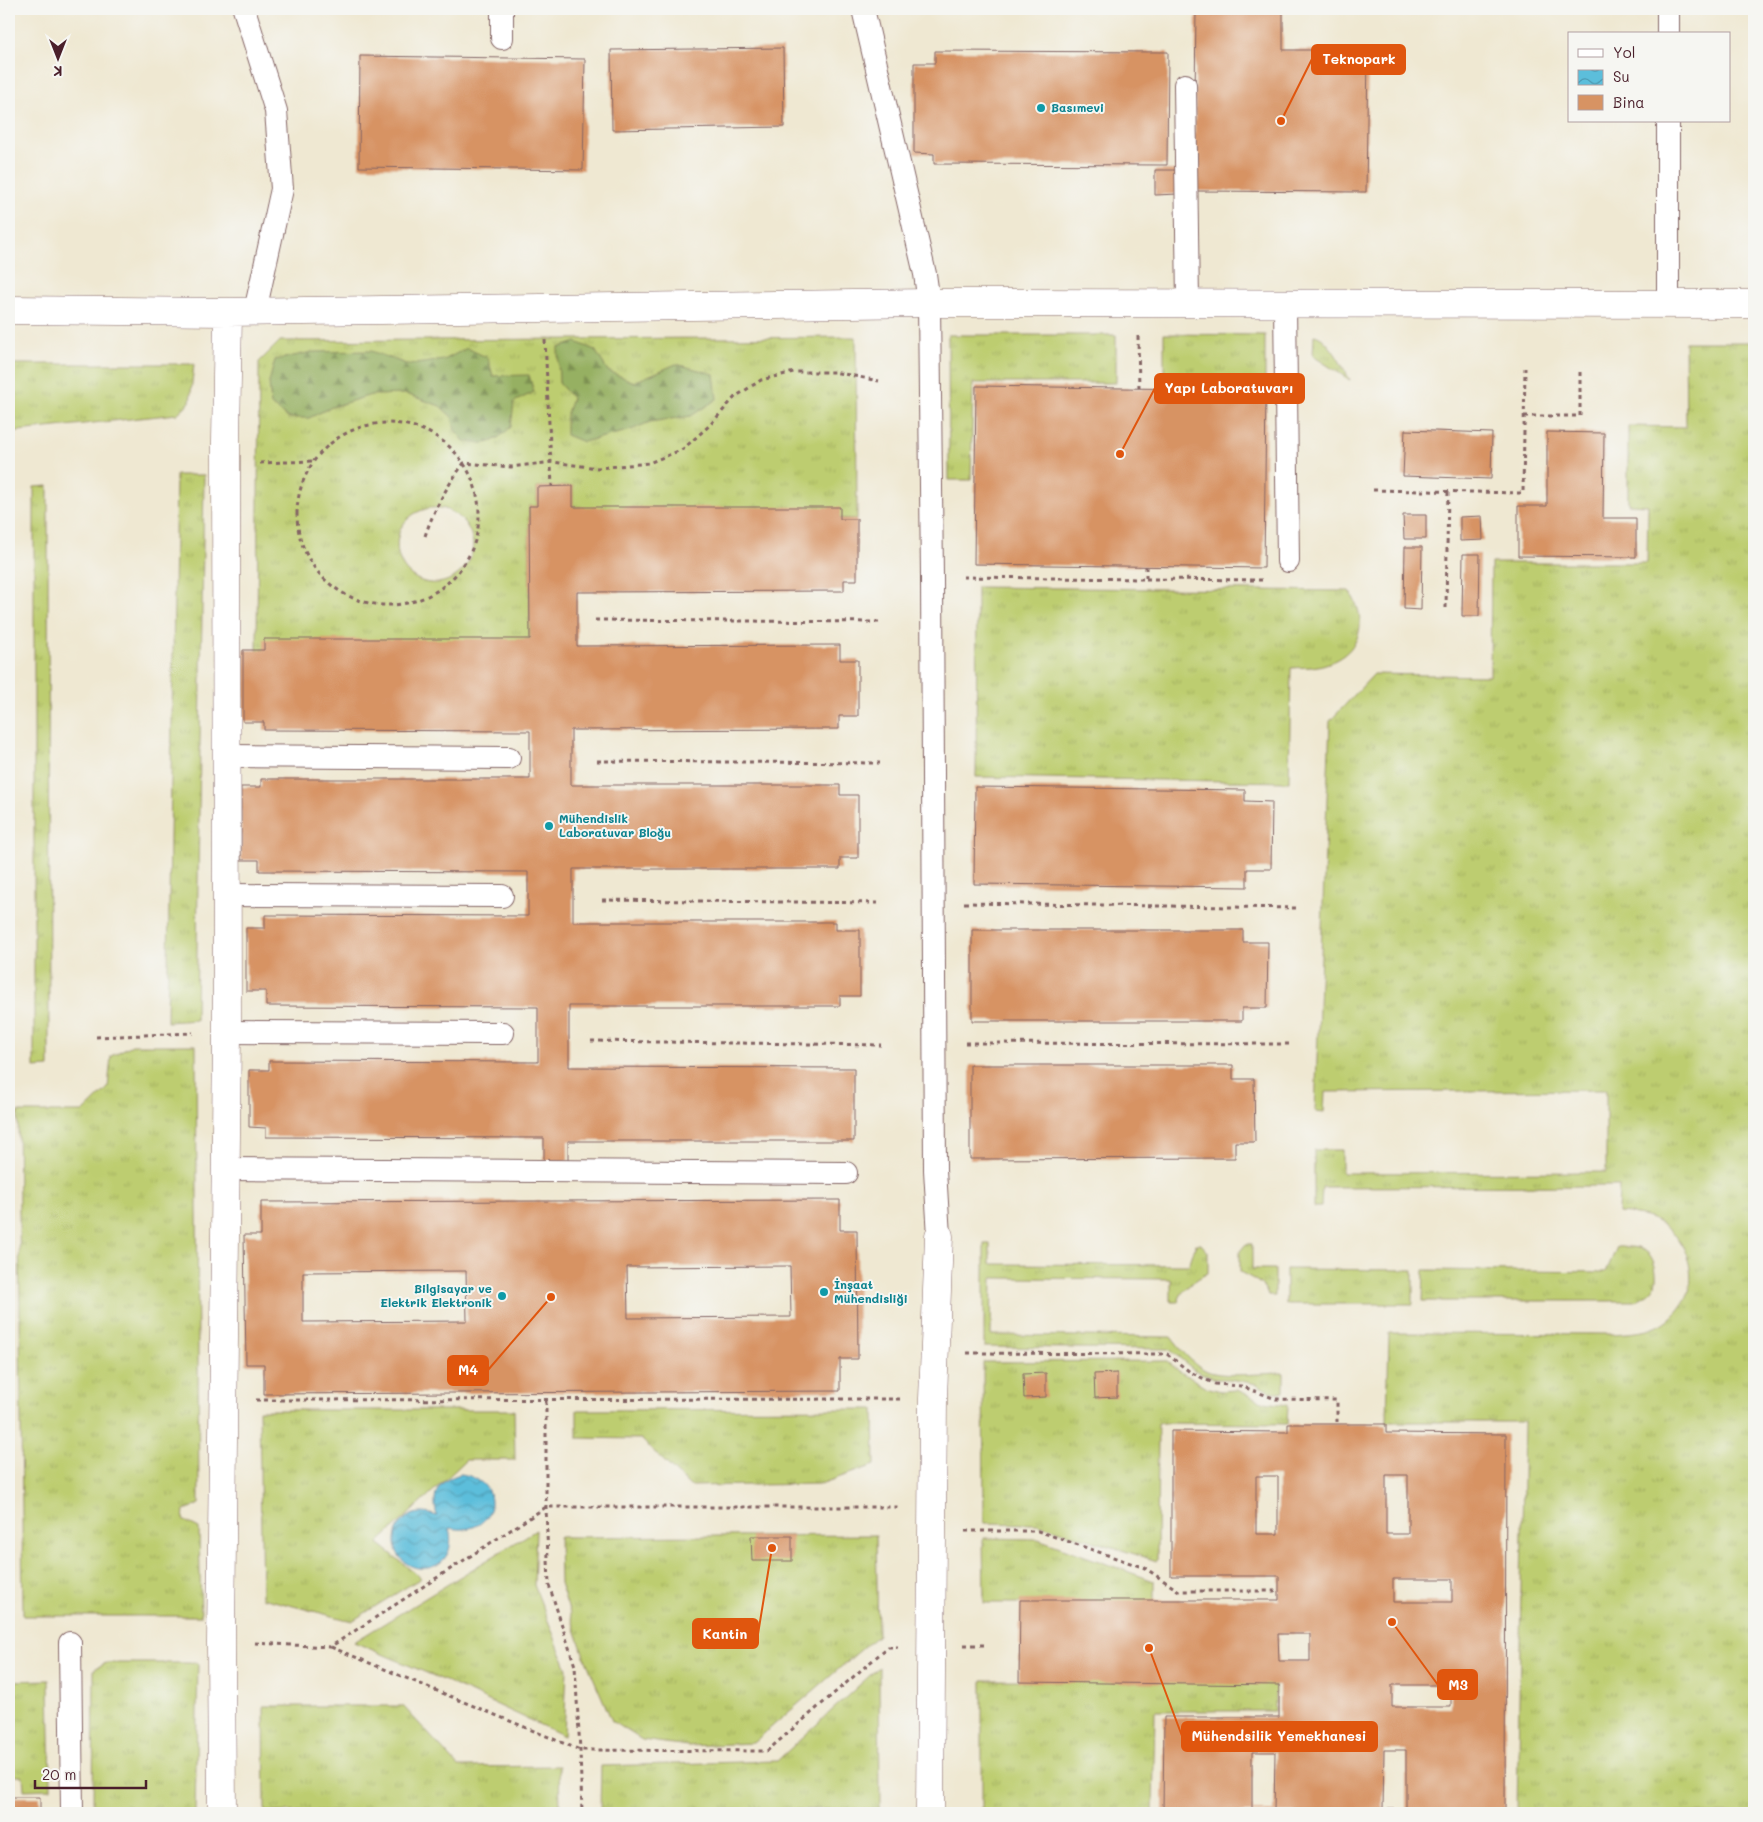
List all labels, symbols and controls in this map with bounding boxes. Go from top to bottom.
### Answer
north arrow [32,32,82,82]
legend [1568,32,1730,122]
text: Yol [1613,42,1636,62]
callout: Teknopark [1312,45,1405,74]
text: Teknopark [1323,49,1395,68]
text: K [53,62,63,81]
text: Su [1613,66,1630,86]
text: Bina [1613,92,1645,112]
place label: Basımevi [1051,99,1104,115]
marker: Basımevi [1035,102,1047,114]
callout: Yapı Laboratuvarı [1155,374,1304,403]
text: Yapı Laboratuvarı [1164,378,1294,397]
place label: Mühendislik Laboratuvar Bloğu [559,810,671,840]
marker: Mühendislik Laboratuvar Bloğu [543,820,555,832]
place label: İnşaat Mühendisliği [834,1276,908,1306]
place label: Bilgisayar ve Elektrik Elektronik [380,1280,492,1310]
marker: İnşaat Mühendisliği [818,1286,830,1298]
marker: Bilgisayar ve Elektrik Elektronik [496,1290,508,1302]
callout: M4 [448,1356,488,1385]
text: M4 [458,1360,478,1379]
callout: Kantin [693,1619,758,1648]
text: Kantin [703,1624,747,1643]
callout: M3 [1438,1670,1477,1699]
text: M3 [1448,1675,1468,1694]
callout: Mühendsilik Yemekhanesi [1182,1722,1377,1751]
text: Mühendsilik Yemekhanesi [1191,1726,1367,1745]
scale bar [35,1757,146,1789]
text: 20 m [42,1764,76,1784]

